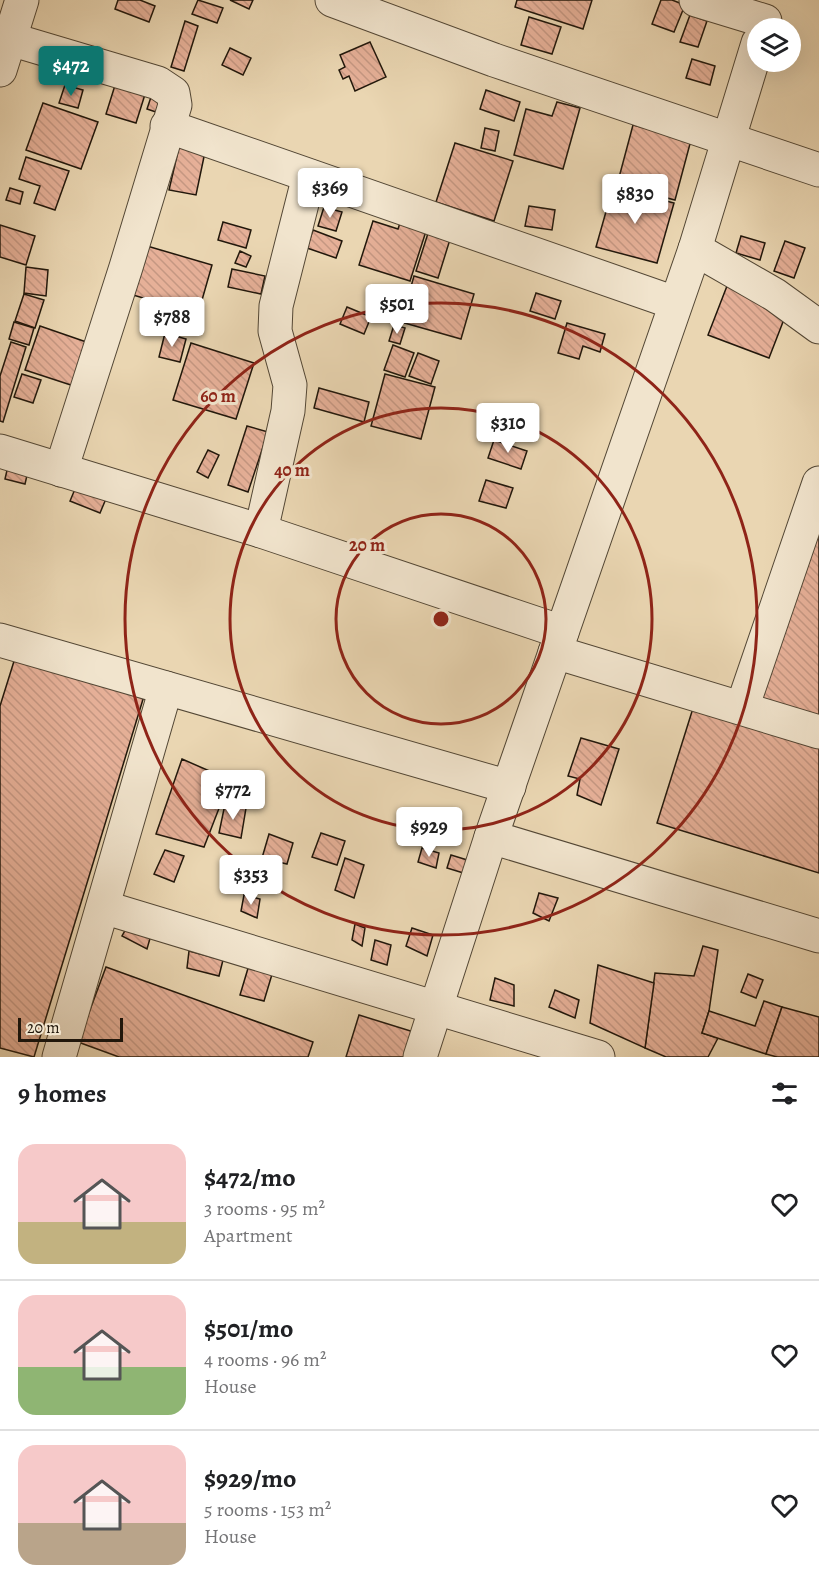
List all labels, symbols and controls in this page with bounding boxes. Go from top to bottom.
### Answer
map controls [747,18,801,72]
button: layers [747,18,801,72]
pin: $472 [35,46,107,97]
text: $472 [53,52,89,79]
pin: $369 [294,168,366,219]
text: $369 [312,174,348,201]
pin: $830 [599,174,671,225]
text: $830 [616,180,654,207]
pin: $501 [361,284,433,335]
text: $501 [379,290,415,317]
pin: $788 [136,297,208,348]
text: $788 [153,303,191,330]
text: 60 m [200,384,236,408]
pin: $310 [472,403,544,454]
text: $310 [490,409,526,436]
text: 40 m [274,458,310,482]
text: 20 m [349,533,385,557]
centre of rings [431,609,451,629]
pin: $772 [197,770,269,821]
text: $772 [215,776,251,803]
pin: $929 [393,807,465,858]
text: $929 [410,813,448,840]
pin: $353 [215,855,287,906]
text: $353 [233,861,269,888]
scale bar [18,1015,123,1042]
text: 20 m [27,1017,60,1039]
text: 9 homes [18,1076,107,1111]
icon: filters [768,1077,801,1110]
text: $472/mo [204,1160,296,1195]
icon: home [66,1168,138,1240]
icon: heart [768,1188,801,1221]
text: 3 rooms · 95 m² [204,1195,325,1222]
text: Apartment [204,1222,293,1249]
text: $501/mo [204,1311,293,1346]
icon: home [66,1319,138,1391]
icon: heart [768,1339,801,1372]
text: 4 rooms · 96 m² [204,1346,326,1373]
text: House [204,1373,256,1400]
text: $929/mo [204,1461,297,1496]
icon: home [66,1469,138,1541]
icon: heart [768,1489,801,1522]
text: 5 rooms · 153 m² [204,1496,331,1523]
text: House [204,1523,256,1550]

